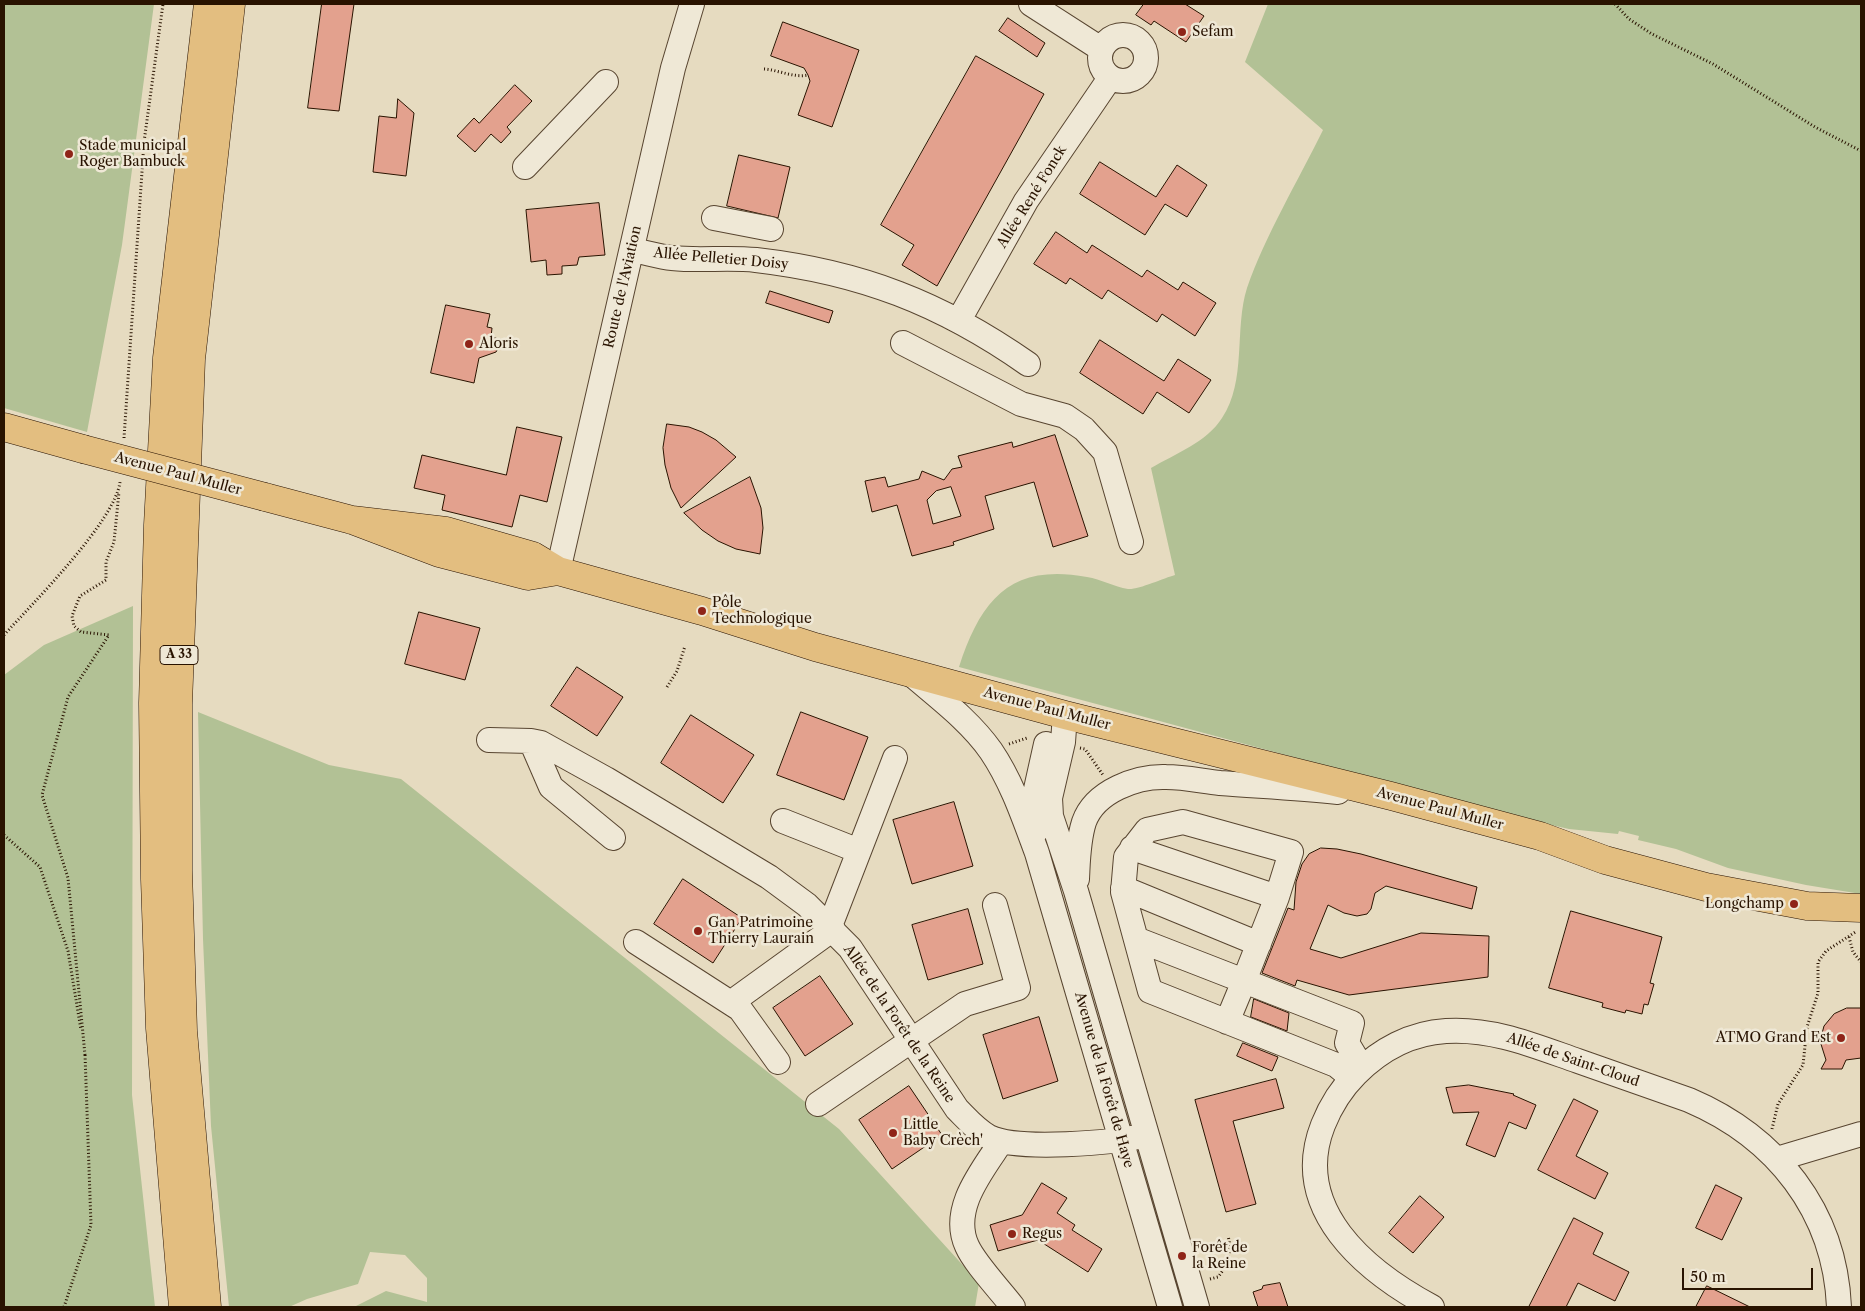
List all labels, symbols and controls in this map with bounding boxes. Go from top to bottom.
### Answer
place label: Sefam [1192,24,1234,40]
marker: Sefam [1176,26,1188,38]
place label: Stade municipal Roger Bambuck [79,138,186,170]
street label: Allée René Fonck [994,143,1070,251]
marker: Stade municipal Roger Bambuck [63,148,75,160]
street label: Route de l'Aviation [601,224,645,350]
street label: Allée Pelletier Doisy [653,245,789,273]
place label: Aloris [479,336,518,352]
marker: Aloris [463,338,475,350]
street label: Avenue Paul Muller [113,449,243,499]
place label: Pôle Technologique [712,595,812,628]
marker: Pôle Technologique [696,605,708,617]
road number: A 33 [160,646,198,664]
street label: Avenue Paul Muller [982,684,1112,734]
street label: Avenue Paul Muller [1375,784,1505,834]
place label: Longchamp [1705,896,1784,912]
marker: Longchamp [1788,898,1800,910]
place label: Gan Patrimoine Thierry Laurain [708,915,814,948]
marker: Gan Patrimoine Thierry Laurain [692,925,704,937]
street label: Allée de la Forêt de la Reine [840,942,958,1106]
street label: Avenue de la Forêt de Haye [1071,990,1137,1170]
street label: Allée de Saint-Cloud [1505,1029,1641,1091]
place label: ATMO Grand Est [1716,1030,1831,1046]
marker: ATMO Grand Est [1835,1032,1847,1044]
place label: Little Baby Crèch' [903,1117,983,1150]
marker: Little Baby Crèch' [887,1127,899,1139]
place label: Regus [1022,1226,1062,1242]
marker: Regus [1006,1228,1018,1240]
place label: Forêt de la Reine [1192,1240,1248,1272]
marker: Forêt de la Reine [1176,1250,1188,1262]
scale bar [1685,1258,1816,1290]
text: 50 m [1690,1267,1726,1286]

